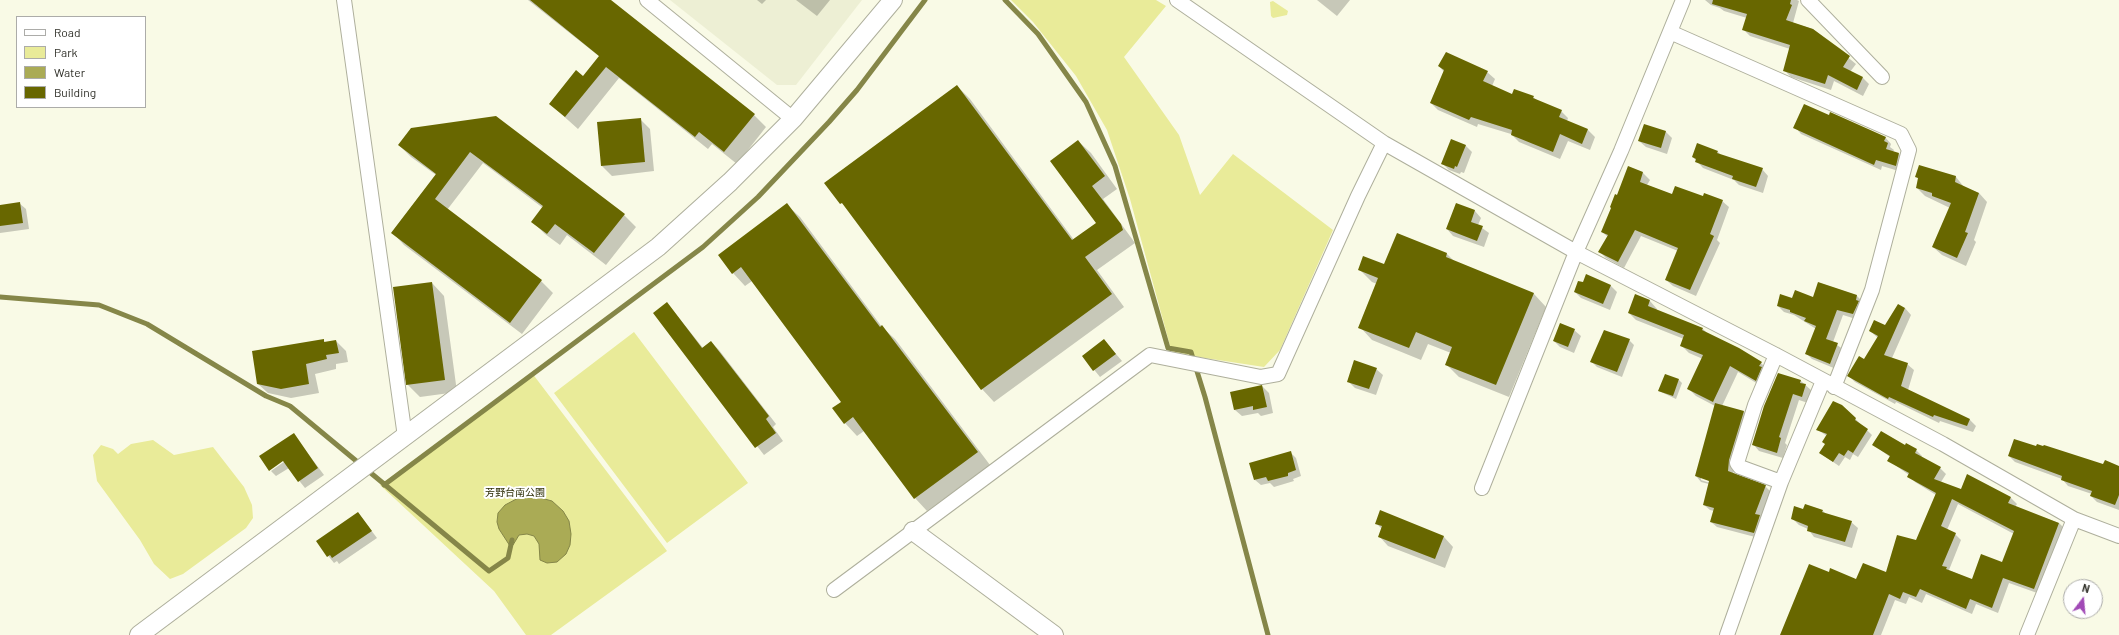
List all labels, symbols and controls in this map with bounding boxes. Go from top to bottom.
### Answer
legend [16,16,146,108]
text: Road [54,25,81,39]
text: Park [54,45,78,59]
text: Water [54,65,85,79]
text: Building [54,85,96,99]
park label: 芳野台南公園 [485,487,545,499]
north arrow [2063,579,2103,619]
text: N [2081,581,2091,595]

